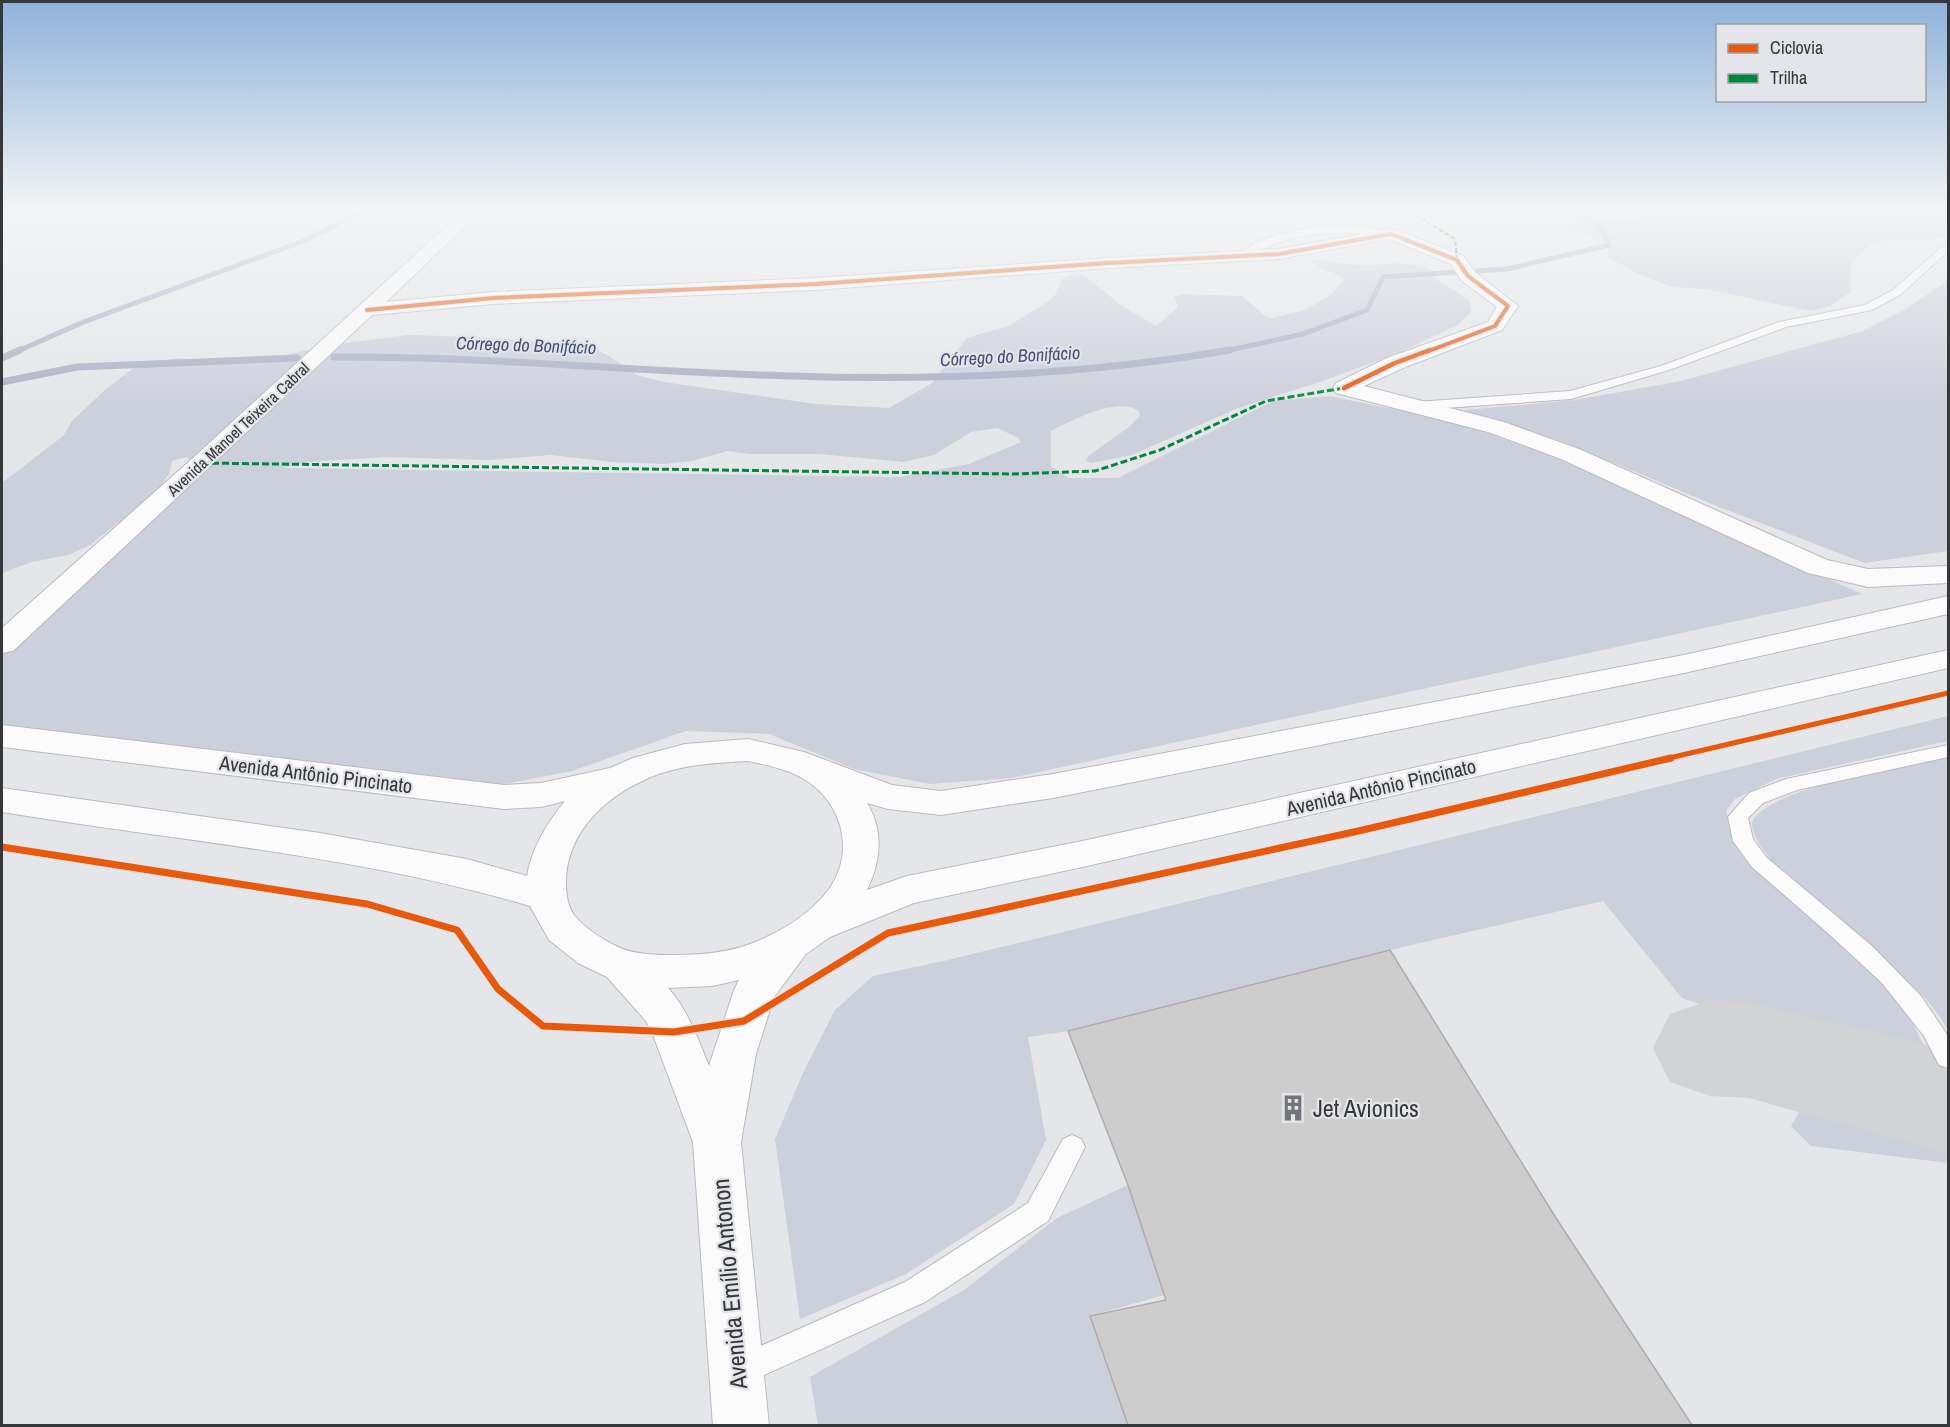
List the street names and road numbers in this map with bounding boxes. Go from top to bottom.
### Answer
street label: Avenida Manoel Teixeira Cabral [161,357,314,501]
street label: Avenida Antônio Pincinato [217,749,414,799]
street label: Avenida Antônio Pincinato [1282,752,1479,822]
street label: Avenida Emílio Antonon [704,1178,754,1391]

